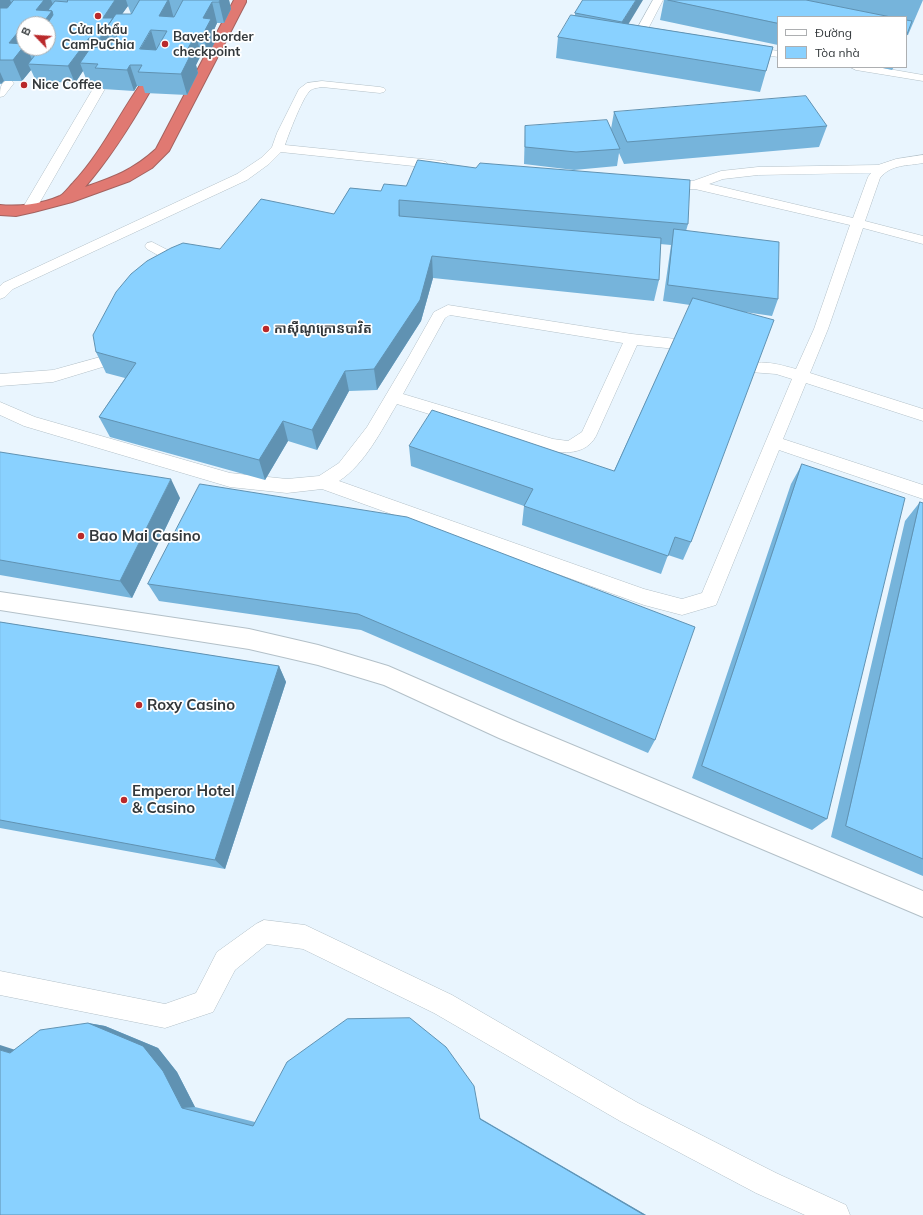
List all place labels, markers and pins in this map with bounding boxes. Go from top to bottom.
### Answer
marker: Cửa khẩu CamPuChia [93,11,103,21]
place label: Cửa khẩu CamPuChia [62,22,134,53]
place label: Bavet border checkpoint [173,29,254,60]
marker: Bavet border checkpoint [160,39,170,49]
place label: Nice Coffee [32,77,102,93]
marker: Nice Coffee [19,80,29,90]
place label: កាស៊ីណូក្រោនបាវិត [274,321,372,337]
marker: កាស៊ីណូក្រោនបាវិត [261,324,271,334]
place label: Bao Mai Casino [89,527,201,545]
marker: Bao Mai Casino [76,531,86,541]
place label: Roxy Casino [147,696,235,714]
marker: Roxy Casino [134,700,144,710]
place label: Emperor Hotel & Casino [132,782,235,817]
marker: Emperor Hotel & Casino [119,795,129,805]

